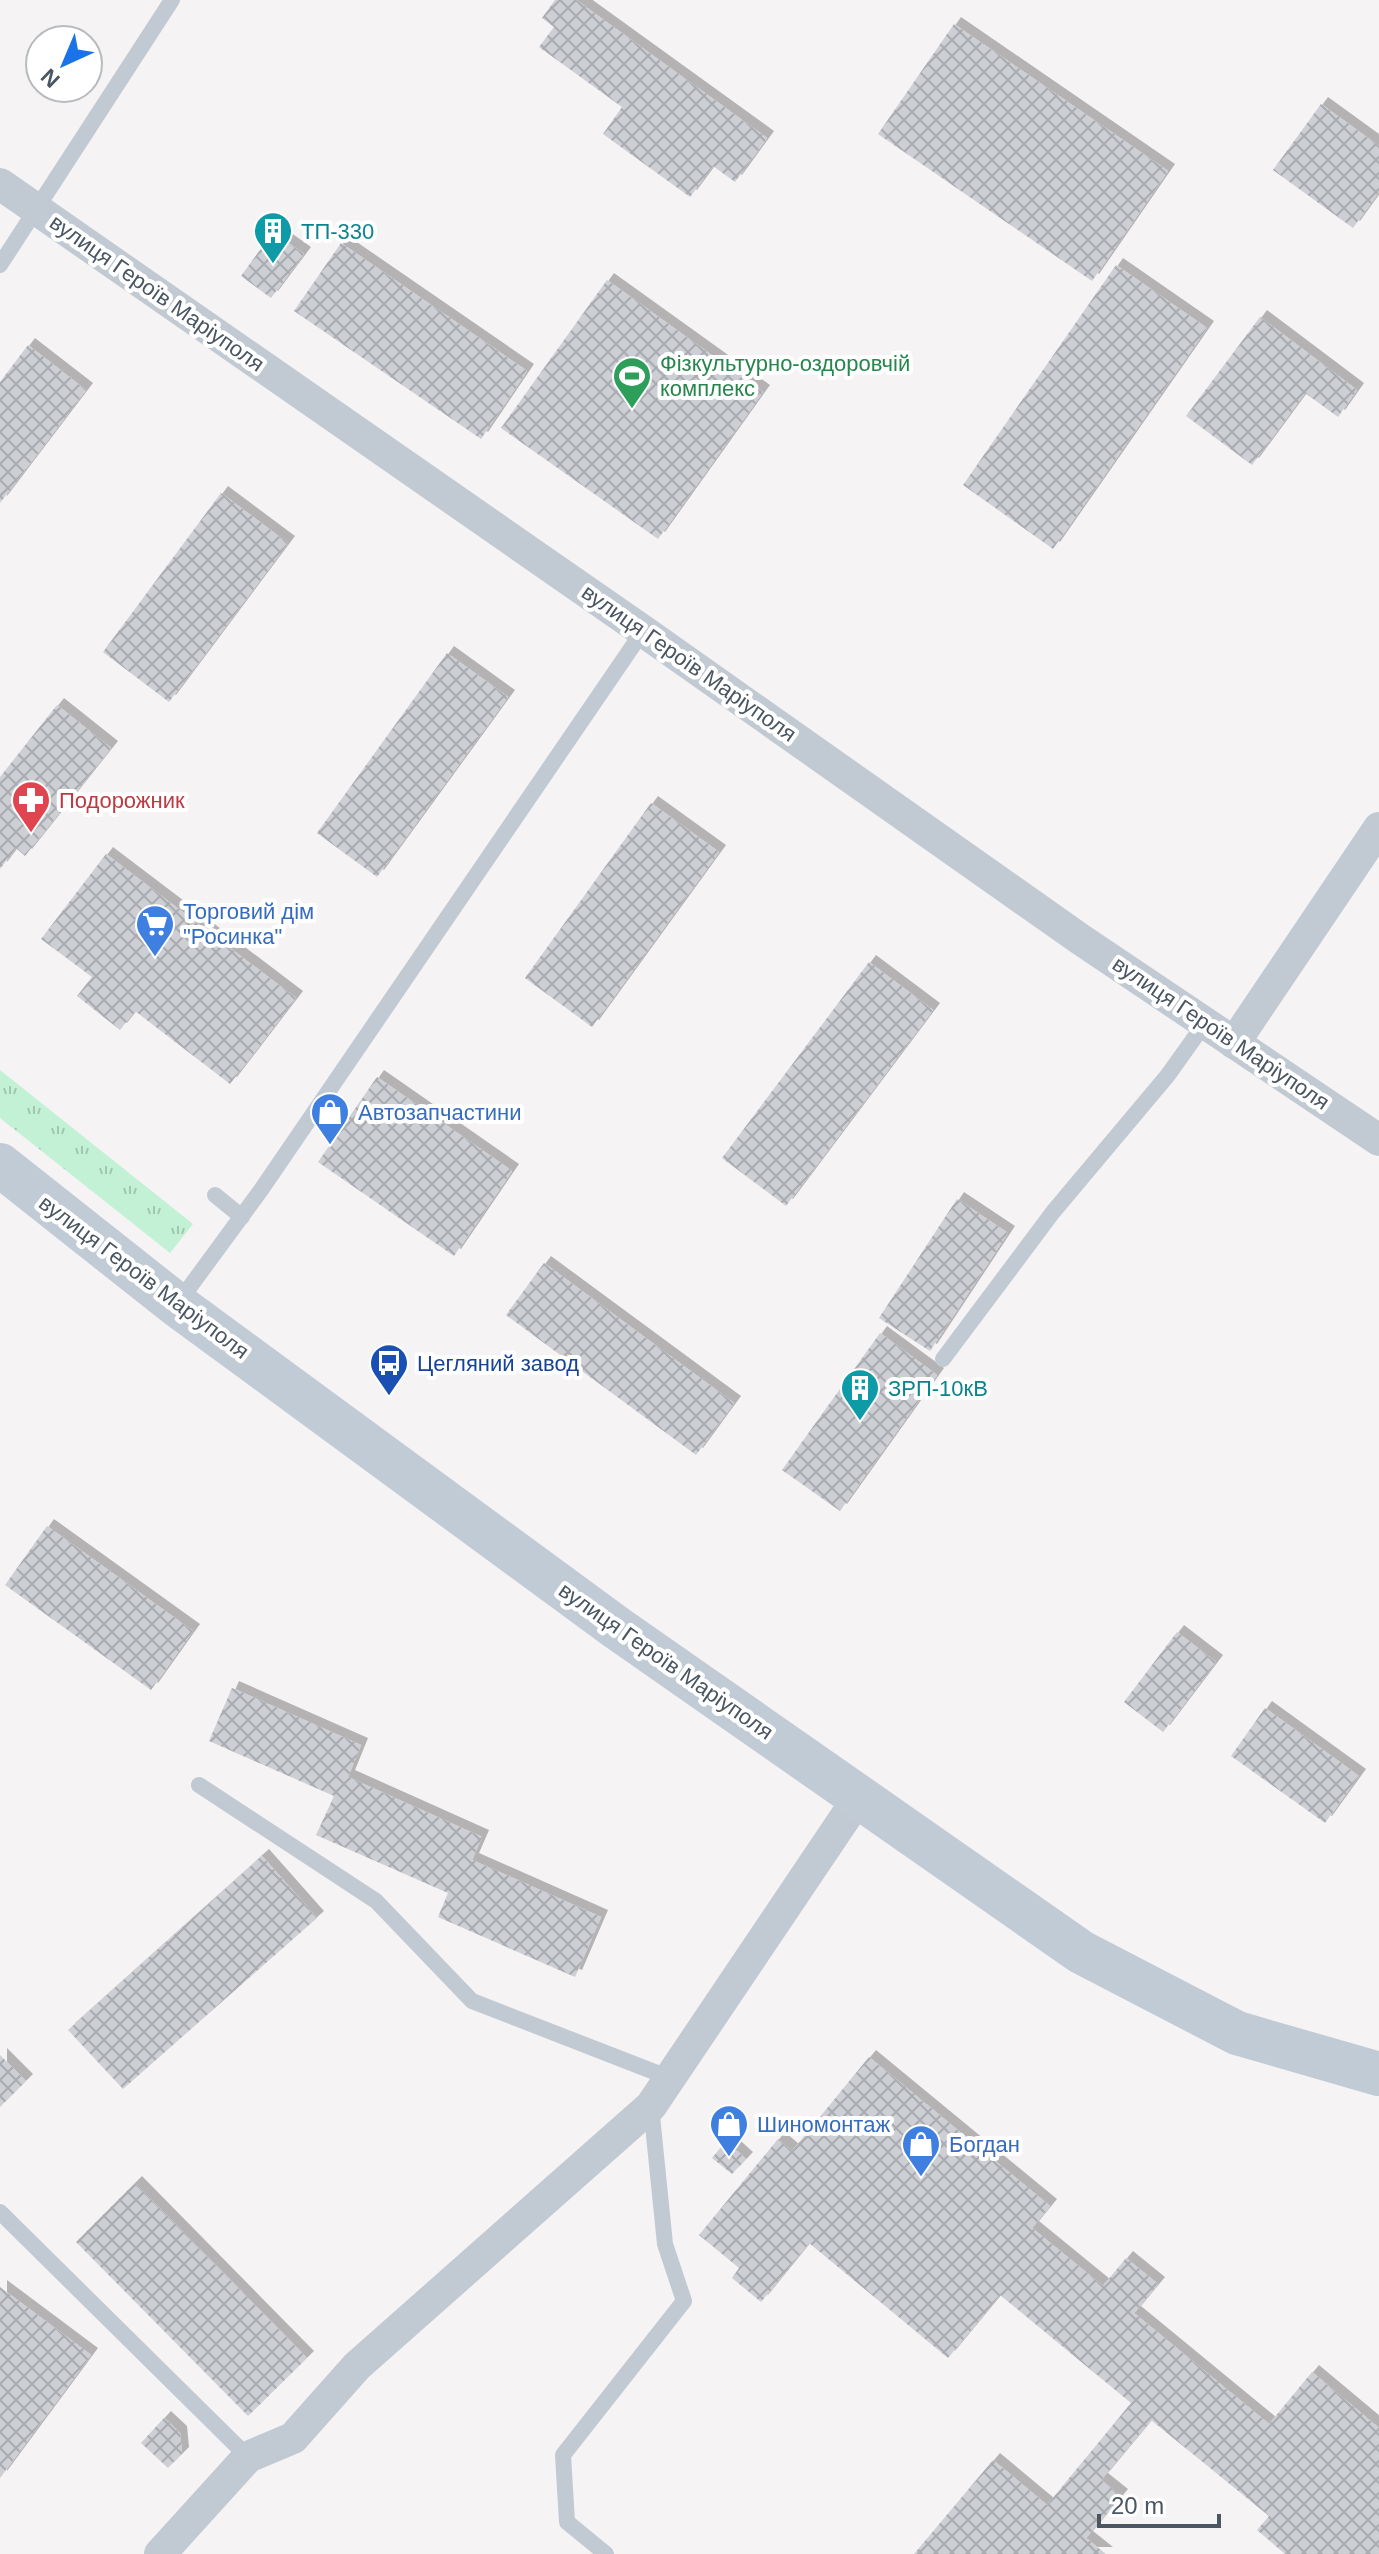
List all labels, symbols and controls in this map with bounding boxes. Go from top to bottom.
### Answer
north arrow [24,24,104,104]
text: N [36,64,65,93]
street label: вулиця Героїв Маріуполя [45,209,269,377]
building icon: ТП-330 [252,210,294,265]
place label: ТП-330 [301,219,374,244]
place label: Фізкультурно-оздоровчій комплекс [660,351,910,401]
sports icon: Фізкультурно-оздоровчій комплекс [611,355,653,410]
street label: вулиця Героїв Маріуполя [577,579,801,747]
pharmacy icon: Подорожник [10,779,52,834]
place label: Подорожник [59,788,185,813]
place label: Торговий дім "Росинка" [183,899,314,949]
supermarket icon: Торговий дім "Росинка" [134,903,176,958]
street label: вулиця Героїв Маріуполя [1108,951,1334,1115]
shop icon: Автозапчастини [309,1091,351,1146]
place label: Автозапчастини [358,1100,521,1125]
street label: вулиця Героїв Маріуполя [34,1190,254,1364]
bus stop icon: Цегляний завод [368,1342,410,1397]
place label: Цегляний завод [417,1351,579,1376]
building icon: ЗРП-10кВ [839,1367,881,1422]
place label: ЗРП-10кВ [888,1376,988,1401]
street label: вулиця Героїв Маріуполя [554,1577,778,1745]
shop icon: Шиномонтаж [708,2103,750,2158]
place label: Шиномонтаж [757,2112,890,2137]
shop icon: Богдан [900,2123,942,2178]
place label: Богдан [949,2132,1020,2157]
scale bar [1099,2478,1219,2528]
text: 20 m [1111,2492,1164,2519]

